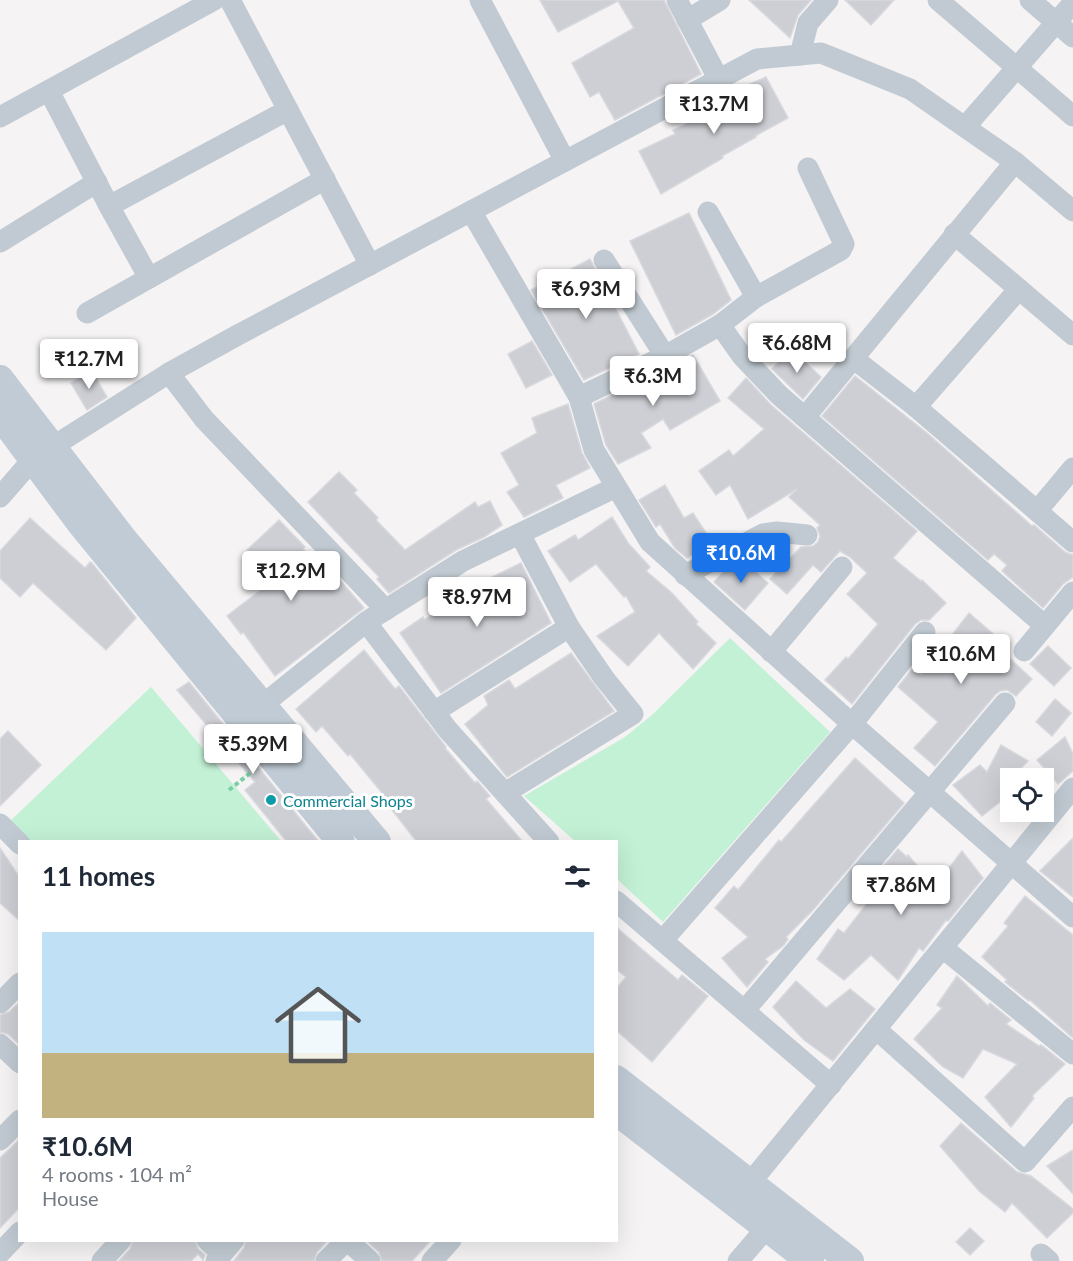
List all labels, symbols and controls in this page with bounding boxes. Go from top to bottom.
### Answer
pin: ₹13.7M [665,84,763,135]
text: ₹13.7M [679,91,749,115]
pin: ₹6.93M [537,269,635,320]
text: ₹6.93M [551,276,621,300]
pin: ₹6.68M [748,323,846,374]
text: ₹6.68M [762,330,832,354]
pin: ₹12.7M [40,339,138,390]
text: ₹12.7M [54,346,124,370]
pin: ₹6.3M [611,356,695,407]
text: ₹6.3M [624,363,682,387]
pin: ₹10.6M [692,533,790,584]
text: ₹10.6M [706,540,776,564]
pin: ₹12.9M [242,551,340,602]
text: ₹12.9M [256,558,326,582]
pin: ₹8.97M [428,577,526,628]
text: ₹8.97M [442,584,512,608]
pin: ₹10.6M [912,634,1010,685]
text: ₹10.6M [926,641,996,665]
pin: ₹5.39M [204,724,302,775]
text: ₹5.39M [218,731,288,755]
map controls [1000,768,1054,822]
button: locate [1000,768,1054,822]
place label: Commercial Shops [283,791,413,810]
marker: Commercial Shops [264,793,278,807]
text: 11 homes [42,860,155,892]
icon: filters [561,860,594,893]
pin: ₹7.86M [852,865,950,916]
text: ₹7.86M [866,872,936,896]
icon: home [264,971,372,1079]
text: ₹10.6M [42,1130,133,1162]
text: 4 rooms · 104 m² [42,1162,192,1186]
text: House [42,1186,99,1210]

